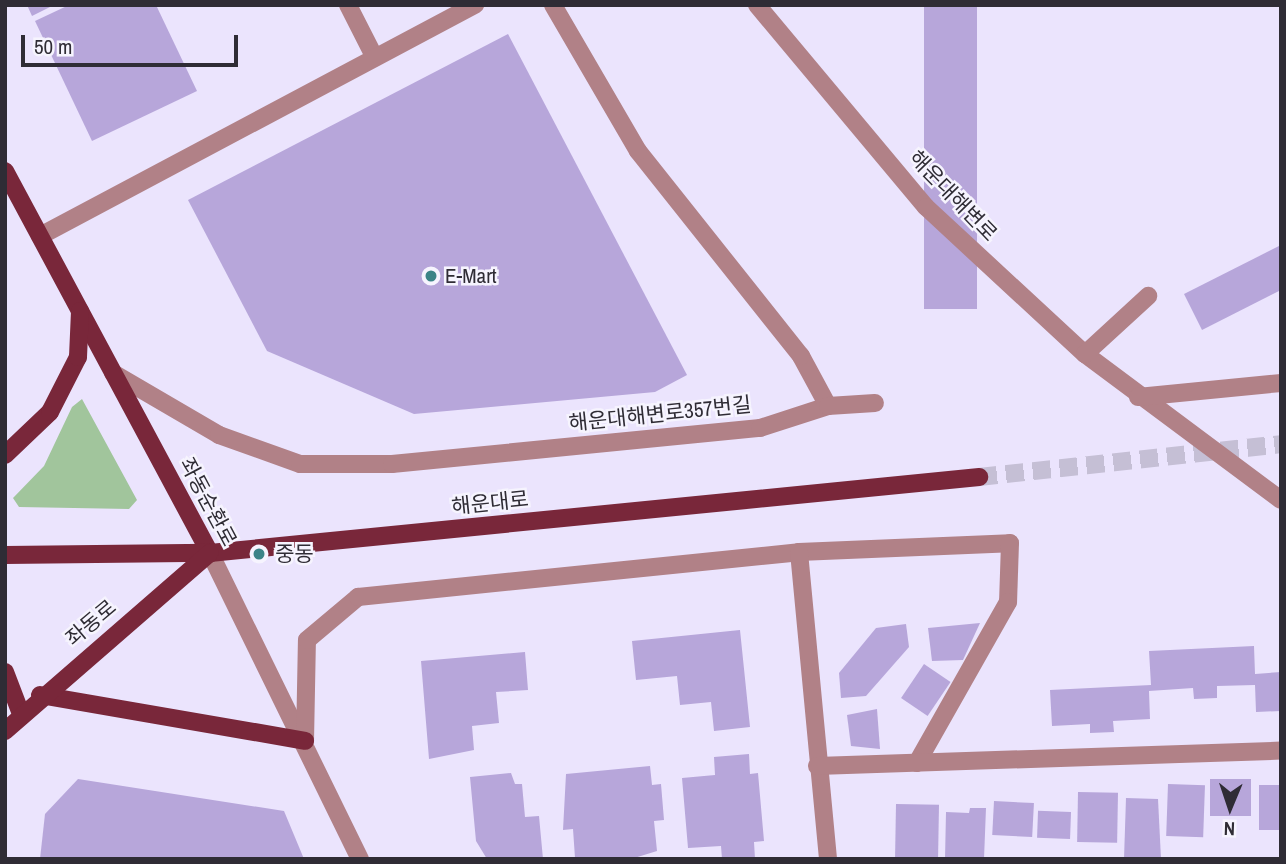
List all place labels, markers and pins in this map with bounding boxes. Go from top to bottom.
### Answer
place label: E-Mart [445,263,497,289]
marker: E-Mart [423,268,439,284]
place label: 중동 [275,541,314,567]
marker: 중동 [249,544,269,564]

